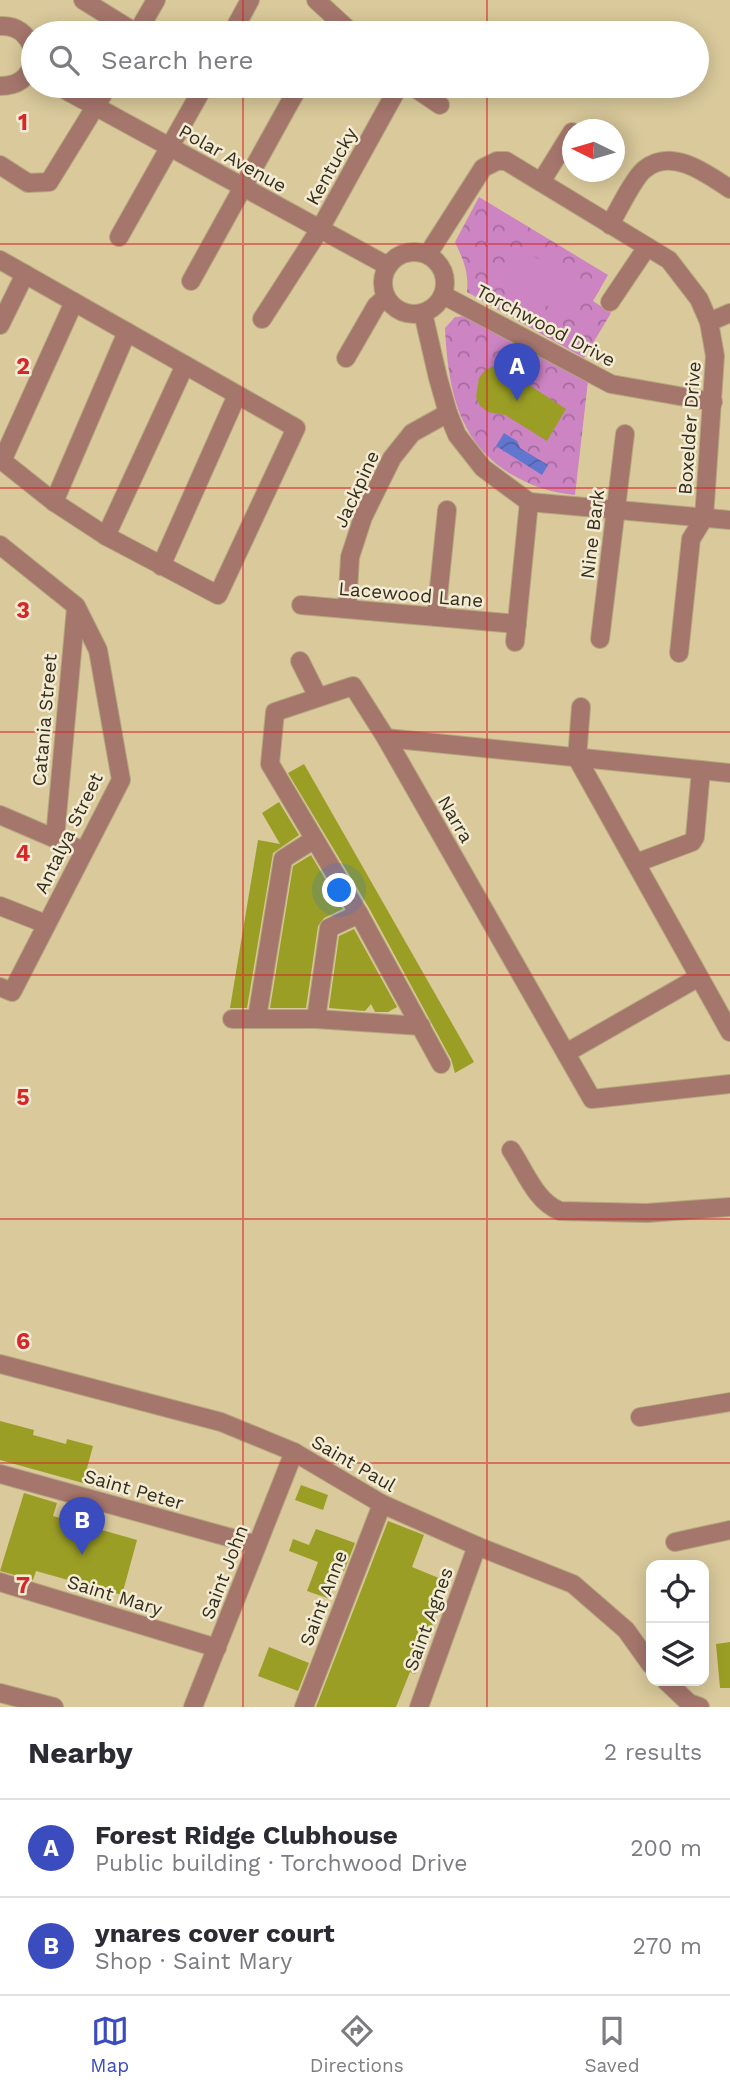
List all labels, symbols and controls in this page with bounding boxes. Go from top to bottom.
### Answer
search box [21,21,709,98]
icon: search [45,41,83,79]
text: Search here [101,45,253,75]
text: 1 [18,109,28,136]
street label: Polar Avenue [175,119,291,197]
north arrow [562,119,625,182]
street label: Kentucky [301,123,362,209]
street label: Torchwood Drive [472,279,619,372]
pin: A [494,343,540,401]
text: 2 [16,353,30,380]
street label: Boxelder Drive [673,360,706,496]
street label: Jackpine [329,447,384,531]
street label: Nine Bark [576,488,609,580]
street label: Lacewood Lane [338,577,484,612]
text: 3 [16,597,30,624]
street label: Catania Street [27,653,62,787]
street label: Antalya Street [29,769,108,897]
street label: Narra [433,792,478,847]
text: 4 [16,840,31,867]
your location [322,873,356,907]
text: 5 [16,1084,30,1111]
text: 6 [16,1328,30,1355]
street label: Saint Paul [307,1430,400,1497]
street label: Saint Peter [81,1464,187,1515]
pin: B [59,1497,105,1555]
street label: Saint John [196,1522,253,1622]
street label: Saint Anne [295,1547,352,1649]
map controls [646,1560,709,1686]
button: locate [646,1560,709,1623]
street label: Saint Agnes [399,1564,458,1674]
street label: Saint Mary [64,1570,165,1621]
text: 7 [16,1572,30,1599]
button: layers [646,1623,709,1686]
text: Nearby [28,1735,133,1770]
text: 2 results [604,1739,702,1766]
text: Forest Ridge Clubhouse [95,1820,398,1850]
text: A [43,1835,59,1862]
text: 200 m [630,1835,702,1862]
text: Public building · Torchwood Drive [95,1850,468,1877]
text: ynares cover court [95,1918,335,1948]
text: B [43,1933,59,1960]
text: 270 m [633,1933,702,1960]
text: Shop · Saint Mary [95,1948,292,1975]
tab: Map [90,2012,129,2077]
tab: Directions [310,2012,404,2077]
tab: Saved [584,2012,640,2077]

